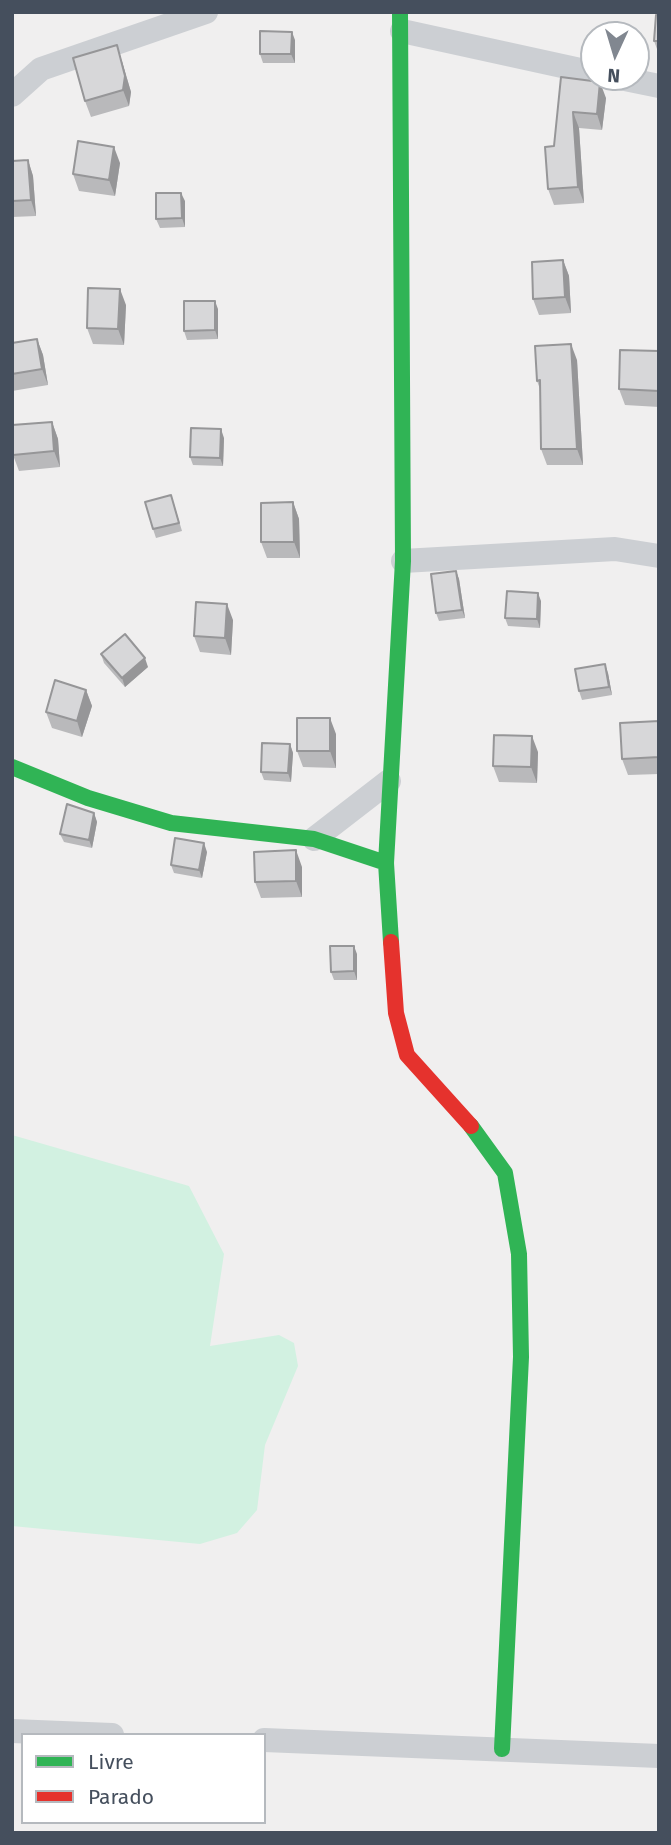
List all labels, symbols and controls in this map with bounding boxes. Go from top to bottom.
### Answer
north arrow [580,21,650,91]
text: N [607,64,621,87]
legend [21,1733,266,1824]
text: Livre [88,1749,134,1775]
text: Parado [88,1784,154,1810]

